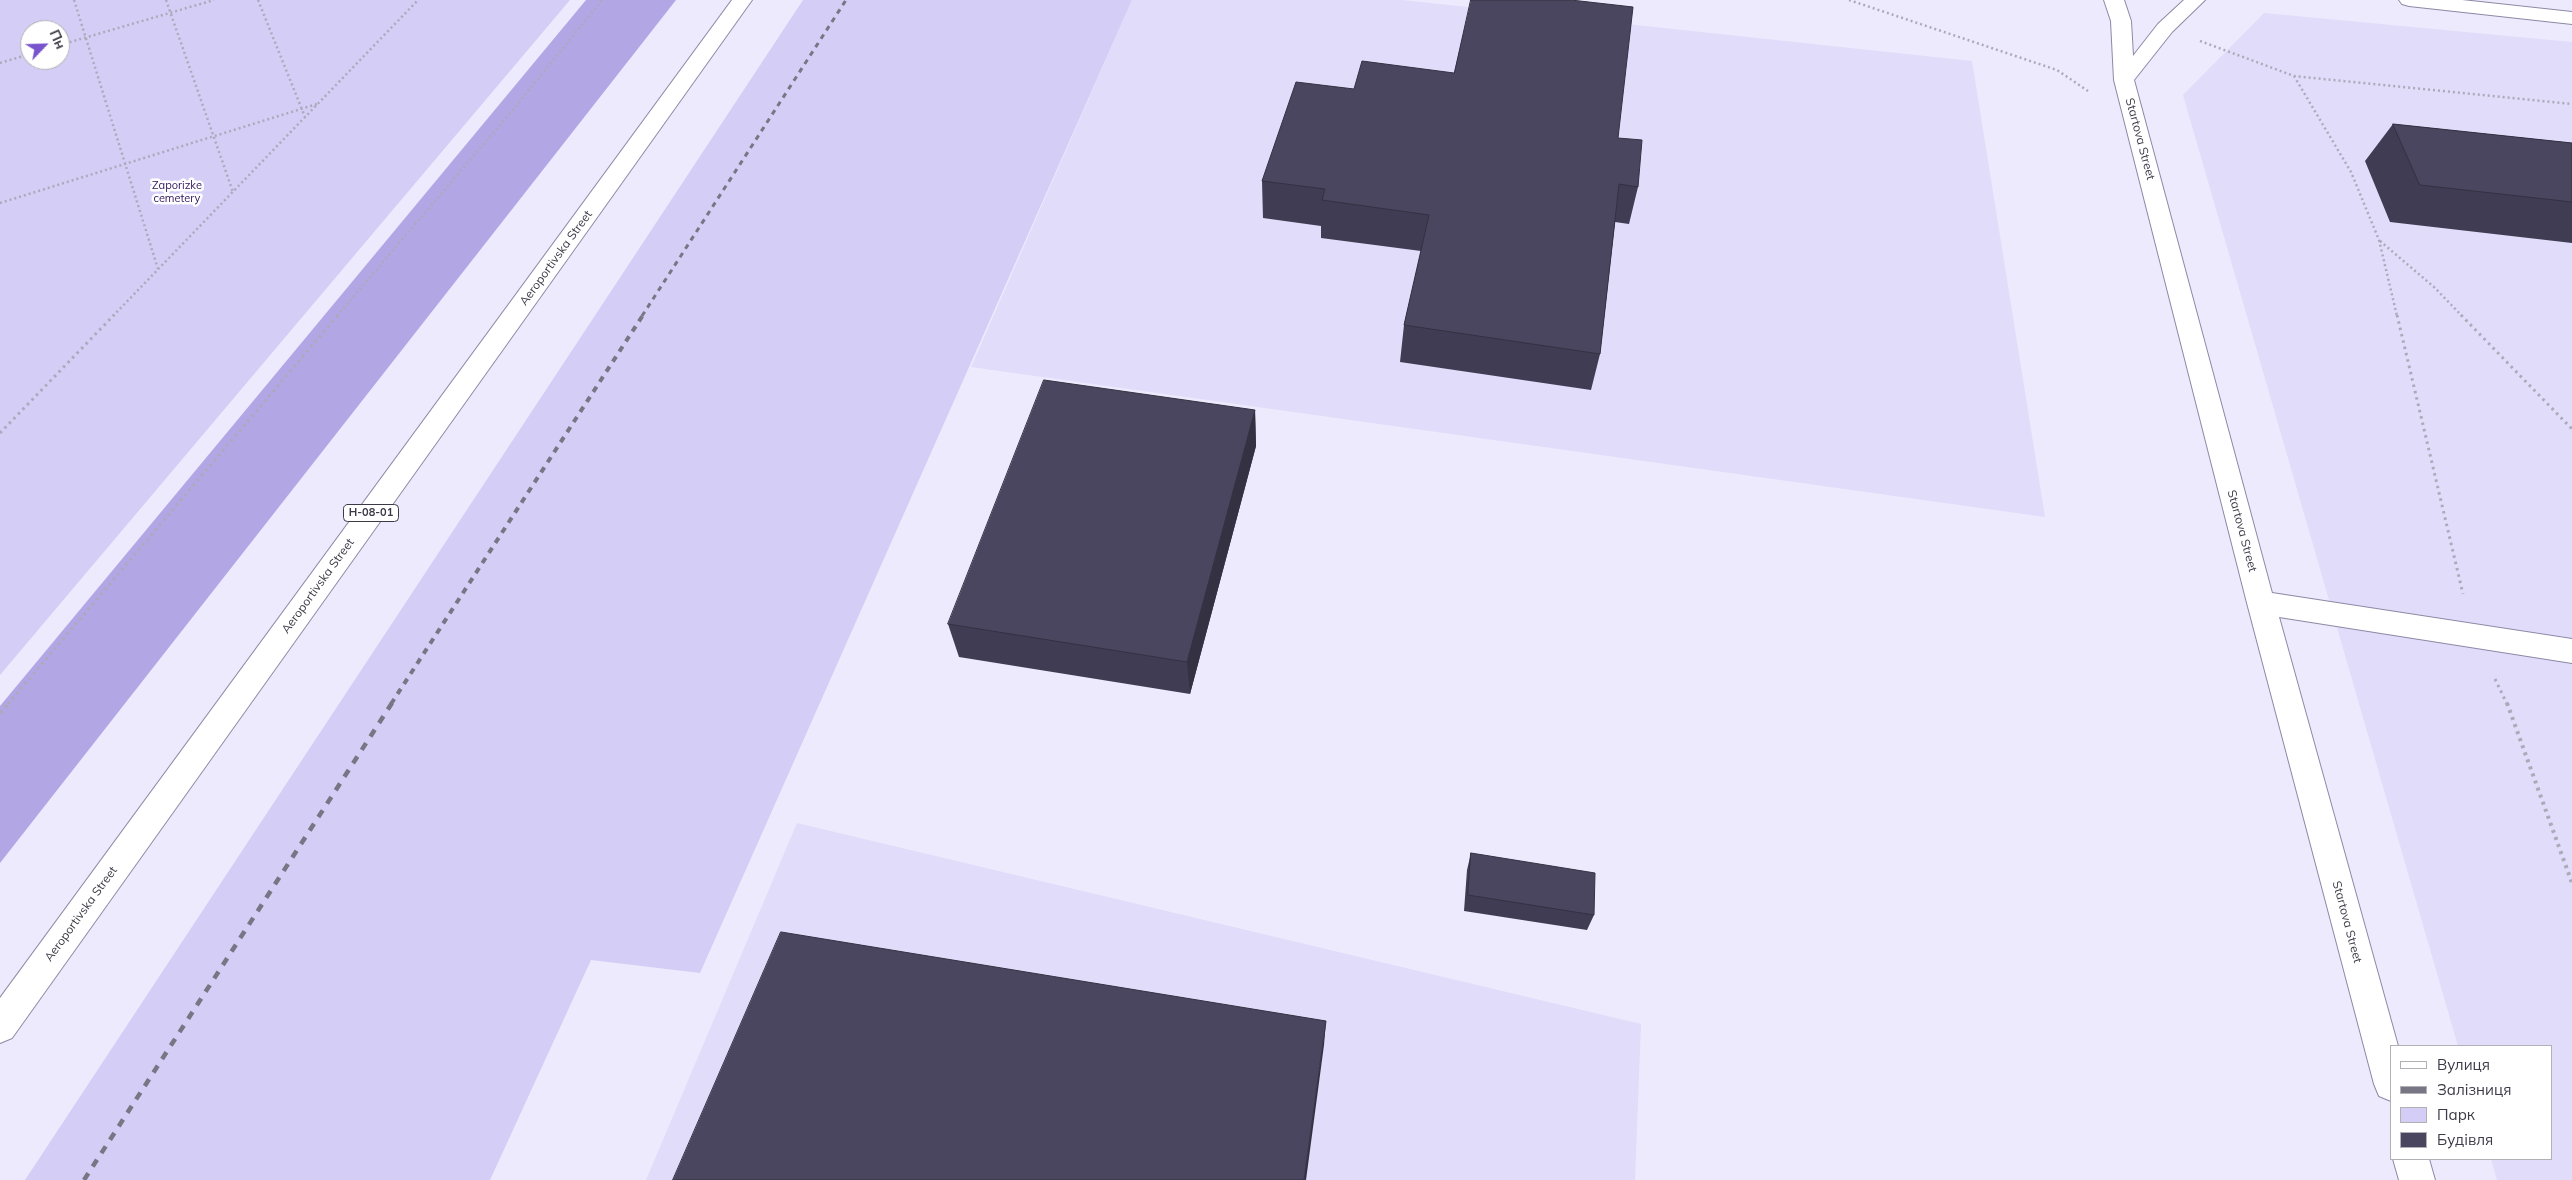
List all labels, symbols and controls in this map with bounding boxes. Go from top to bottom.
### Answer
north arrow [20,20,70,70]
text: Пн [46,27,70,52]
street label: Startova Street [2122,96,2158,182]
park label: Zaporizke cemetery [152,179,202,205]
street label: Aeroportivska Street [517,208,595,308]
street label: Startova Street [2224,488,2260,574]
road number: Н-08-01 [344,504,398,522]
street label: Aeroportivska Street [279,536,357,636]
street label: Aeroportivska Street [42,864,120,964]
street label: Startova Street [2329,879,2365,965]
legend [2390,1045,2552,1160]
text: Вулиця [2437,1055,2490,1074]
text: Залізниця [2437,1080,2511,1099]
text: Парк [2437,1105,2475,1124]
text: Будівля [2437,1130,2493,1149]

